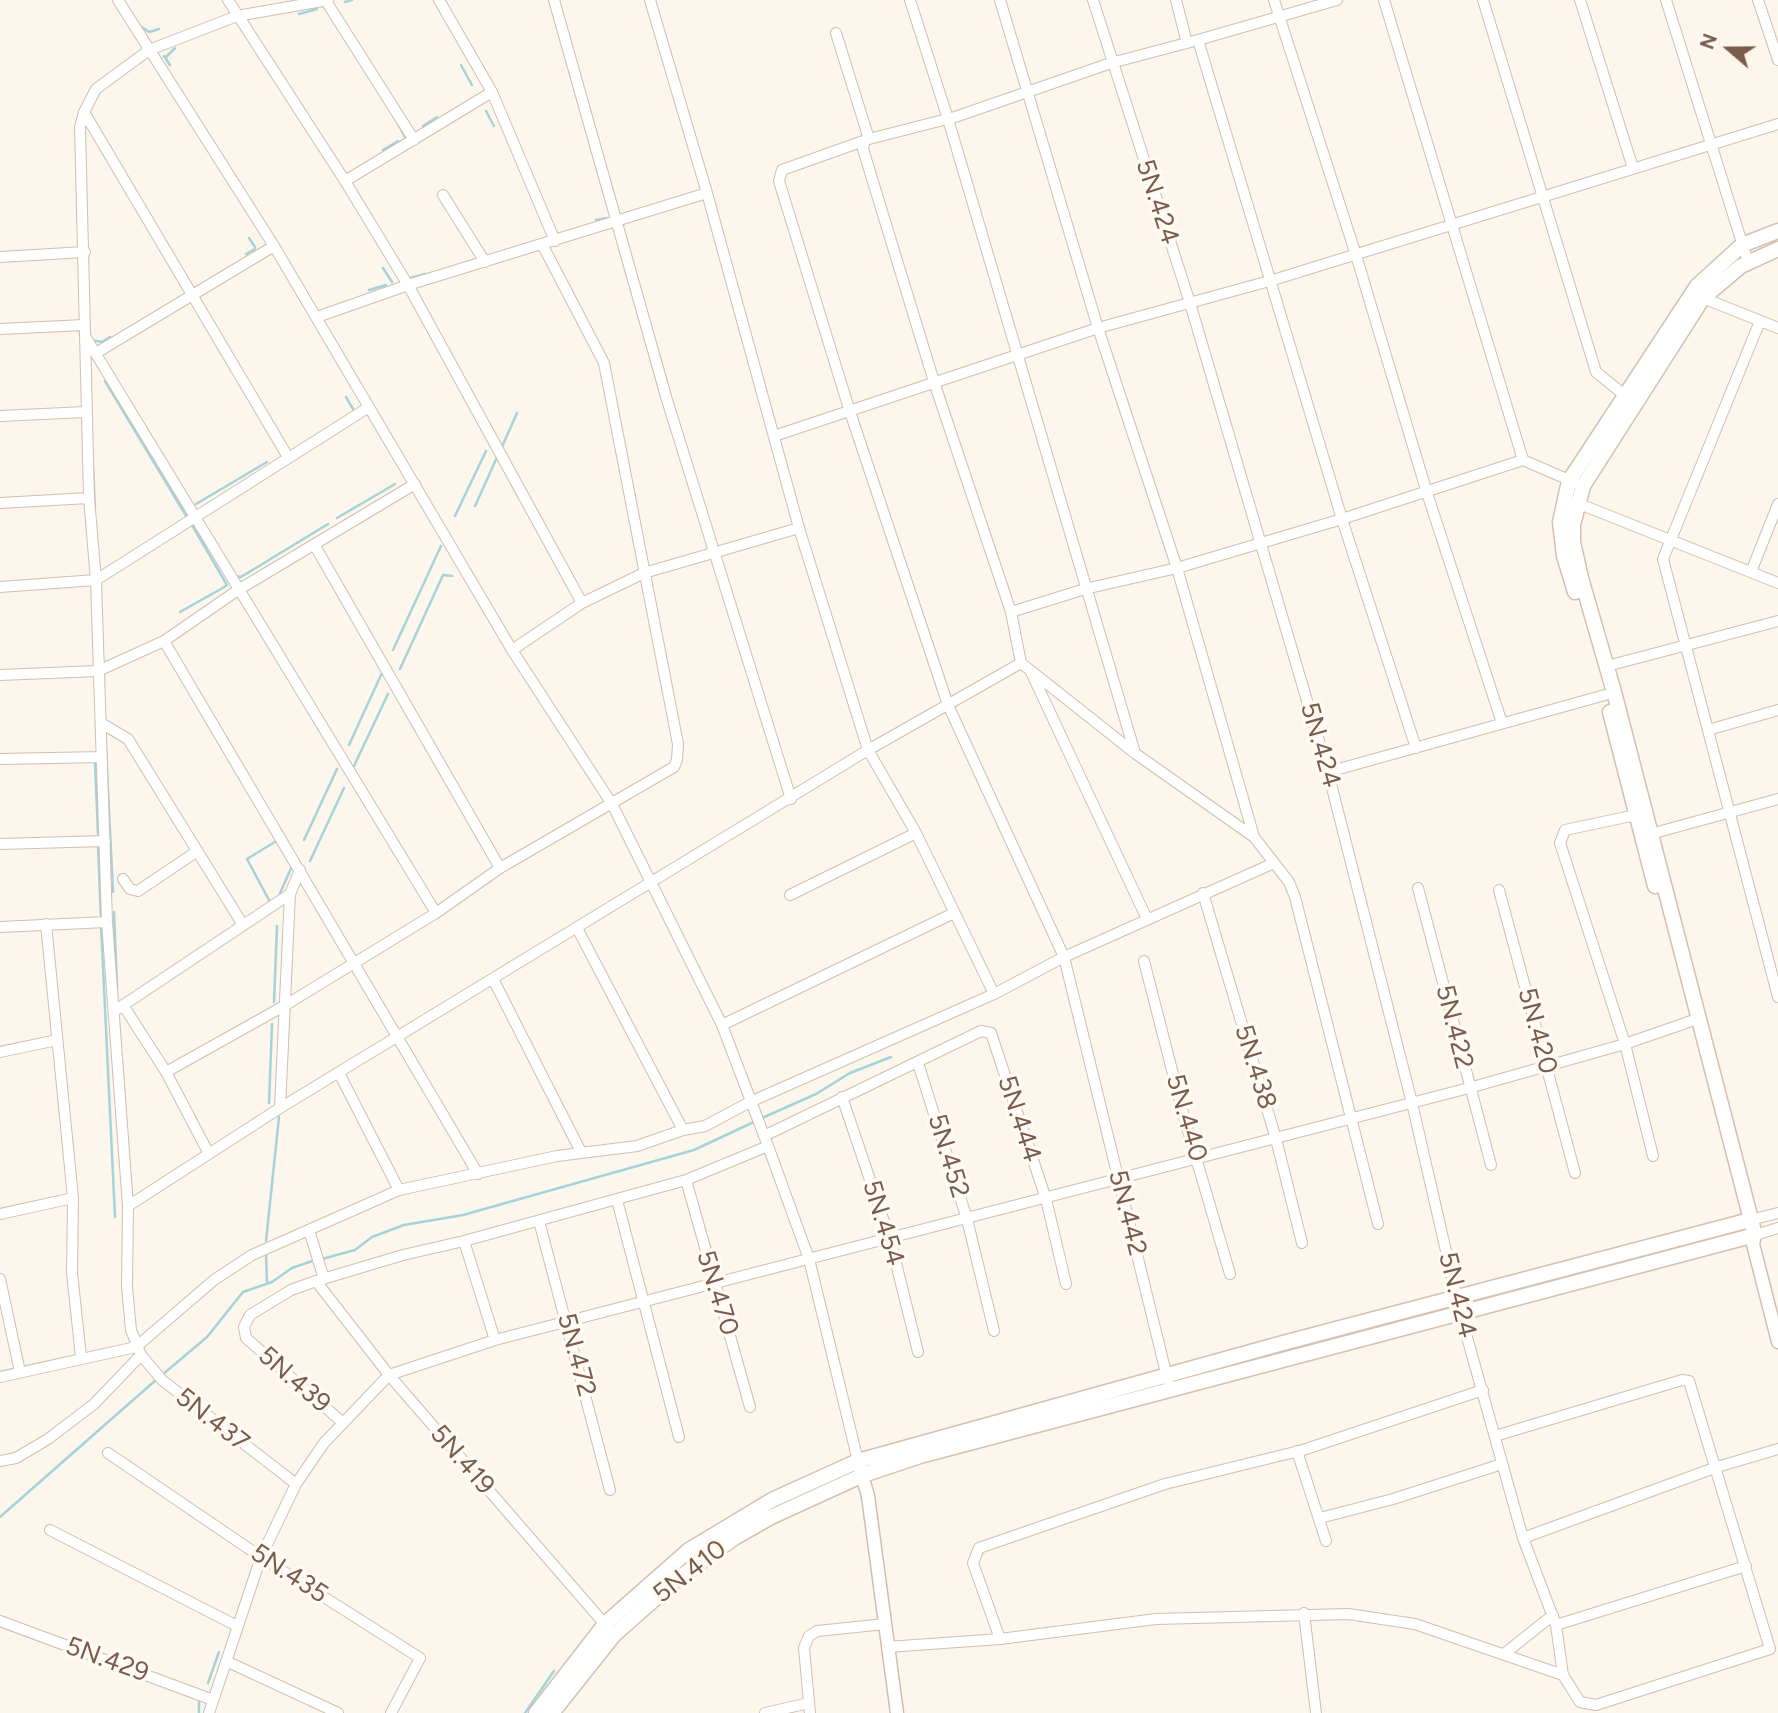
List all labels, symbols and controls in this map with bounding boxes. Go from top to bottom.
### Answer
north arrow [1694,14,1764,84]
text: N [1695,31,1722,52]
street label: 5N.424 [1129,156,1185,248]
street label: 5N.424 [1293,699,1347,791]
street label: 5N.422 [1428,982,1480,1072]
street label: 5N.420 [1511,985,1563,1077]
street label: 5N.438 [1227,1021,1283,1113]
street label: 5N.440 [1159,1071,1213,1165]
street label: 5N.444 [990,1072,1048,1166]
street label: 5N.452 [920,1110,976,1202]
street label: 5N.442 [1101,1167,1153,1259]
street label: 5N.454 [855,1176,911,1270]
street label: 5N.470 [689,1247,745,1339]
street label: 5N.424 [1431,1249,1483,1341]
street label: 5N.472 [550,1310,602,1400]
street label: 5N.439 [252,1340,336,1420]
street label: 5N.437 [169,1382,255,1458]
street label: 5N.419 [423,1419,501,1501]
street label: 5N.410 [647,1534,733,1610]
street label: 5N.435 [245,1538,333,1610]
street label: 5N.429 [61,1631,153,1689]

